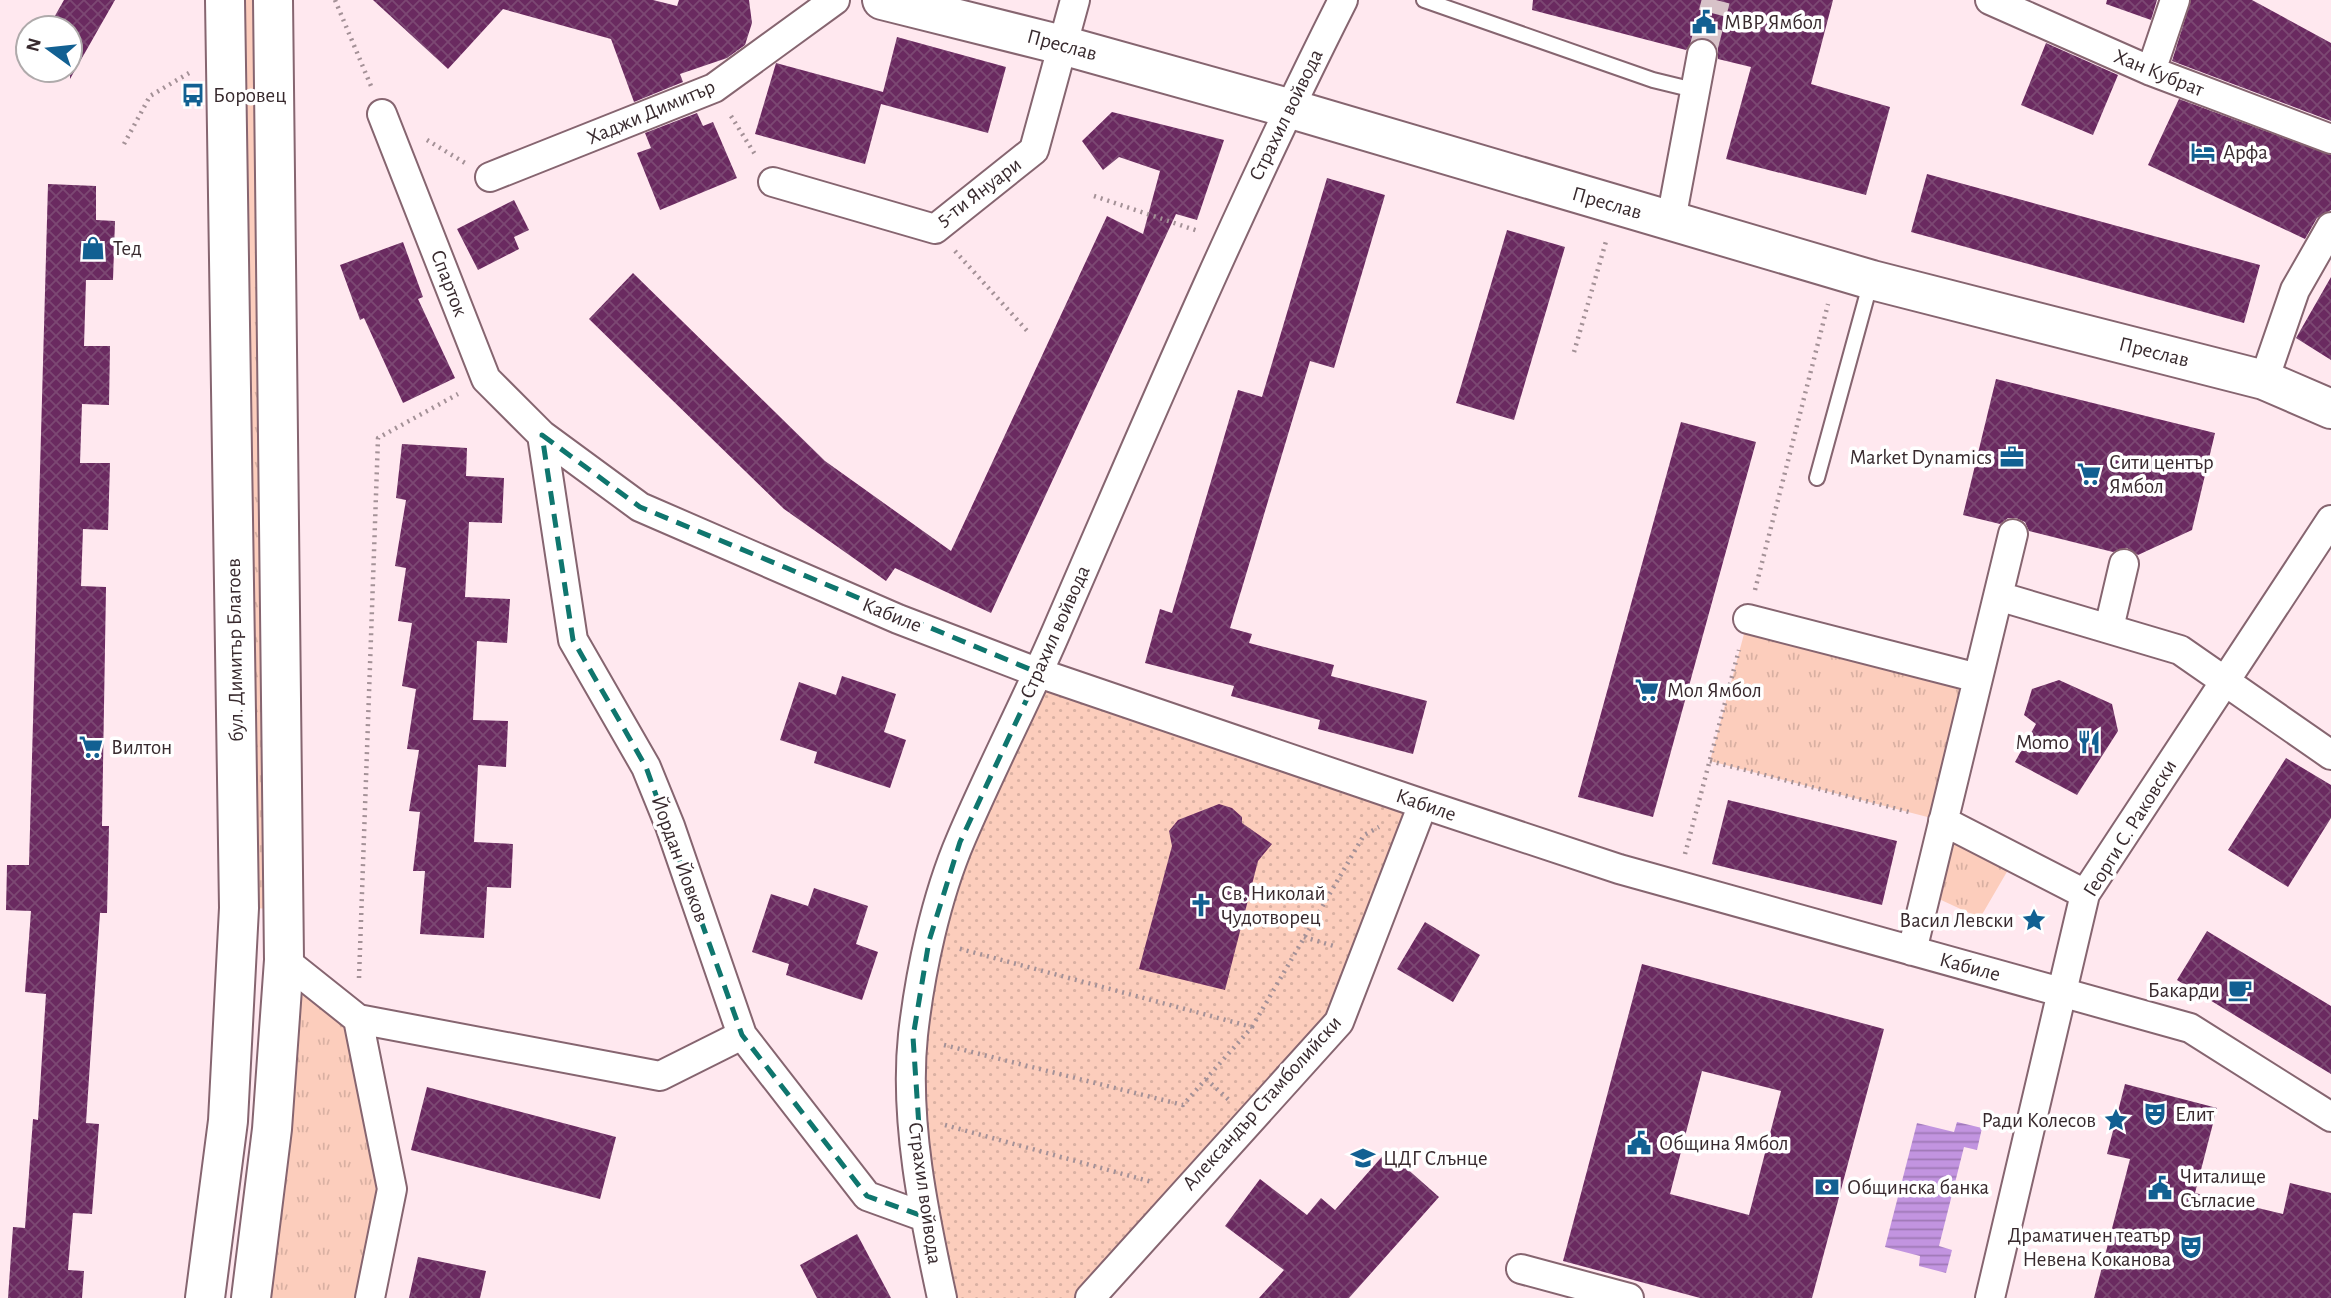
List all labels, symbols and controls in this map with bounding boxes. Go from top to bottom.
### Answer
public building icon: МВР Ямбол [1690,8,1718,36]
place label: МВР Ямбол [1724,12,1823,33]
north arrow [14,14,84,84]
street label: Преслав [1025,26,1099,64]
text: N [23,36,45,54]
street label: Хан Кубрат [2111,45,2207,101]
street label: Страхил войвода [1245,46,1327,184]
street label: Хаджи Димитър [584,76,718,148]
bus stop icon: Боровец [179,81,207,109]
place label: Боровец [213,85,287,106]
hotel icon: Арфа [2189,138,2217,166]
place label: Арфа [2223,142,2268,163]
street label: 5-ти Януари [933,154,1025,230]
street label: Преслав [1570,183,1644,223]
shop icon: Тед [79,234,107,262]
place label: Тед [113,238,142,259]
street label: Спарток [427,247,471,319]
street label: Преслав [2117,333,2191,371]
office icon: Market Dynamics [1998,443,2026,471]
place label: Market Dynamics [1850,447,1992,468]
place label: Сити център Ямбол [2109,452,2214,497]
supermarket icon: Сити център Ямбол [2075,460,2103,488]
street label: бул. Димитър Благоев [223,558,247,742]
street label: Страхил войвода [1016,562,1094,702]
street label: Кабиле [859,594,925,636]
supermarket icon: Мол Ямбол [1633,676,1661,704]
place label: Мол Ямбол [1667,680,1762,701]
restaurant icon: Momo [2075,728,2103,756]
place label: Momo [2016,732,2069,753]
supermarket icon: Вилтон [77,733,105,761]
place label: Вилтон [111,737,172,758]
street label: Георги С. Раковски [2079,756,2181,900]
street label: Кабиле [1393,785,1459,825]
street label: Йордан Йовков [647,793,714,925]
place label: Св. Николай Чудотворец [1221,883,1326,928]
church icon: Св. Николай Чудотворец [1187,891,1215,919]
place icon: Васил Левски [2020,906,2048,934]
place label: Васил Левски [1899,910,2014,931]
street label: Кабиле [1937,949,2003,985]
cafe icon: Бакарди [2226,976,2254,1004]
place label: Бакарди [2148,980,2220,1001]
street label: Александър Стамболийски [1178,1012,1346,1194]
theatre icon: Елит [2141,1100,2169,1128]
place label: Елит [2175,1104,2215,1125]
place icon: Ради Колесов [2102,1106,2130,1134]
place label: Ради Колесов [1981,1110,2096,1131]
street label: Страхил войвода [905,1121,945,1266]
public building icon: Община Ямбол [1625,1129,1653,1157]
place label: Община Ямбол [1659,1133,1789,1154]
school or university icon: ЦДГ Слънце [1349,1144,1377,1172]
place label: ЦДГ Слънце [1383,1148,1488,1169]
place label: Читалище Съгласие [2180,1166,2266,1211]
bank icon: Общинска банка [1813,1173,1841,1201]
public building icon: Читалище Съгласие [2146,1174,2174,1202]
place label: Общинска банка [1847,1177,1990,1198]
place label: Драматичен театър Невена Коканова [2008,1225,2171,1270]
theatre icon: Драматичен театър Невена Коканова [2177,1233,2205,1261]

